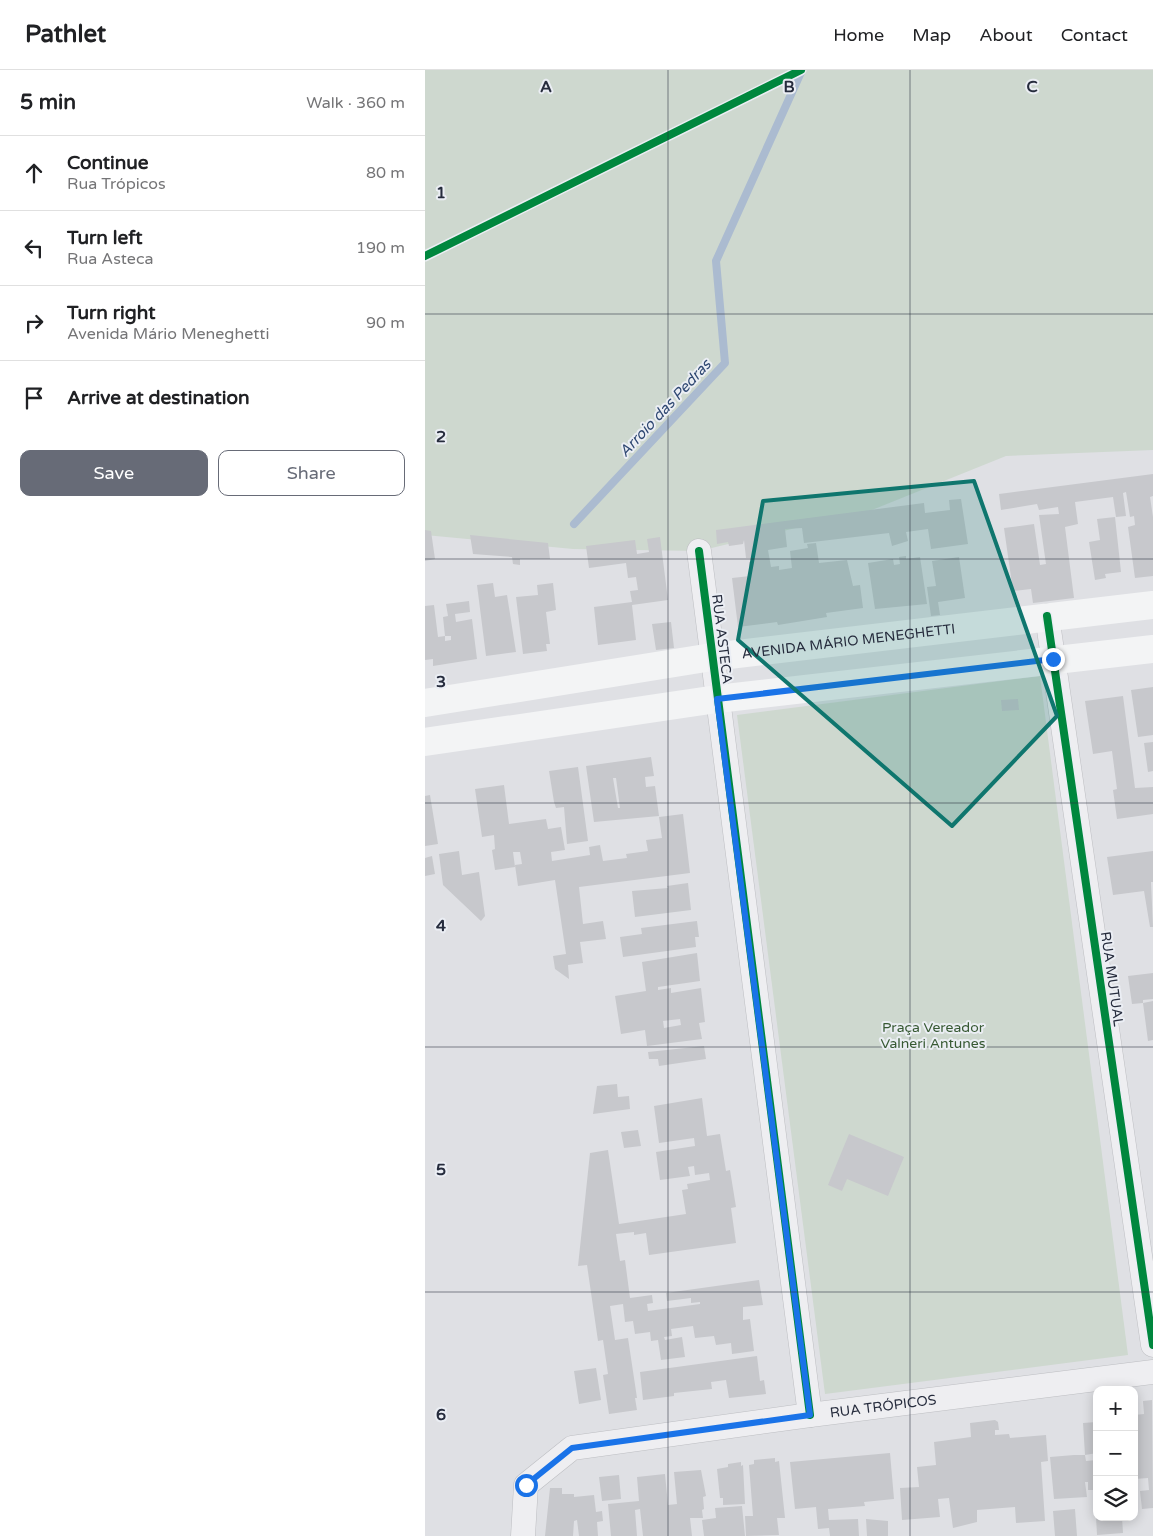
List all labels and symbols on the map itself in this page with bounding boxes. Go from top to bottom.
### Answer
text: A [540,77,552,97]
text: B [783,77,795,97]
text: C [1026,77,1038,97]
text: 1 [436,183,446,203]
water label: Arroio das Pedras [615,354,716,460]
text: 2 [436,427,446,447]
street label: RUA ASTECA [708,593,736,685]
street label: AVENIDA MÁRIO MENEGHETTI [741,620,956,662]
route end [1042,648,1065,671]
text: 3 [436,672,446,692]
text: 4 [436,916,446,936]
street label: RUA MUTUAL [1097,930,1127,1028]
park label: Praça Vereador Valneri Antunes [881,1019,986,1052]
text: 5 [436,1160,446,1180]
street label: RUA TRÓPICOS [829,1391,938,1421]
text: 6 [436,1405,446,1425]
route start [515,1474,538,1497]

